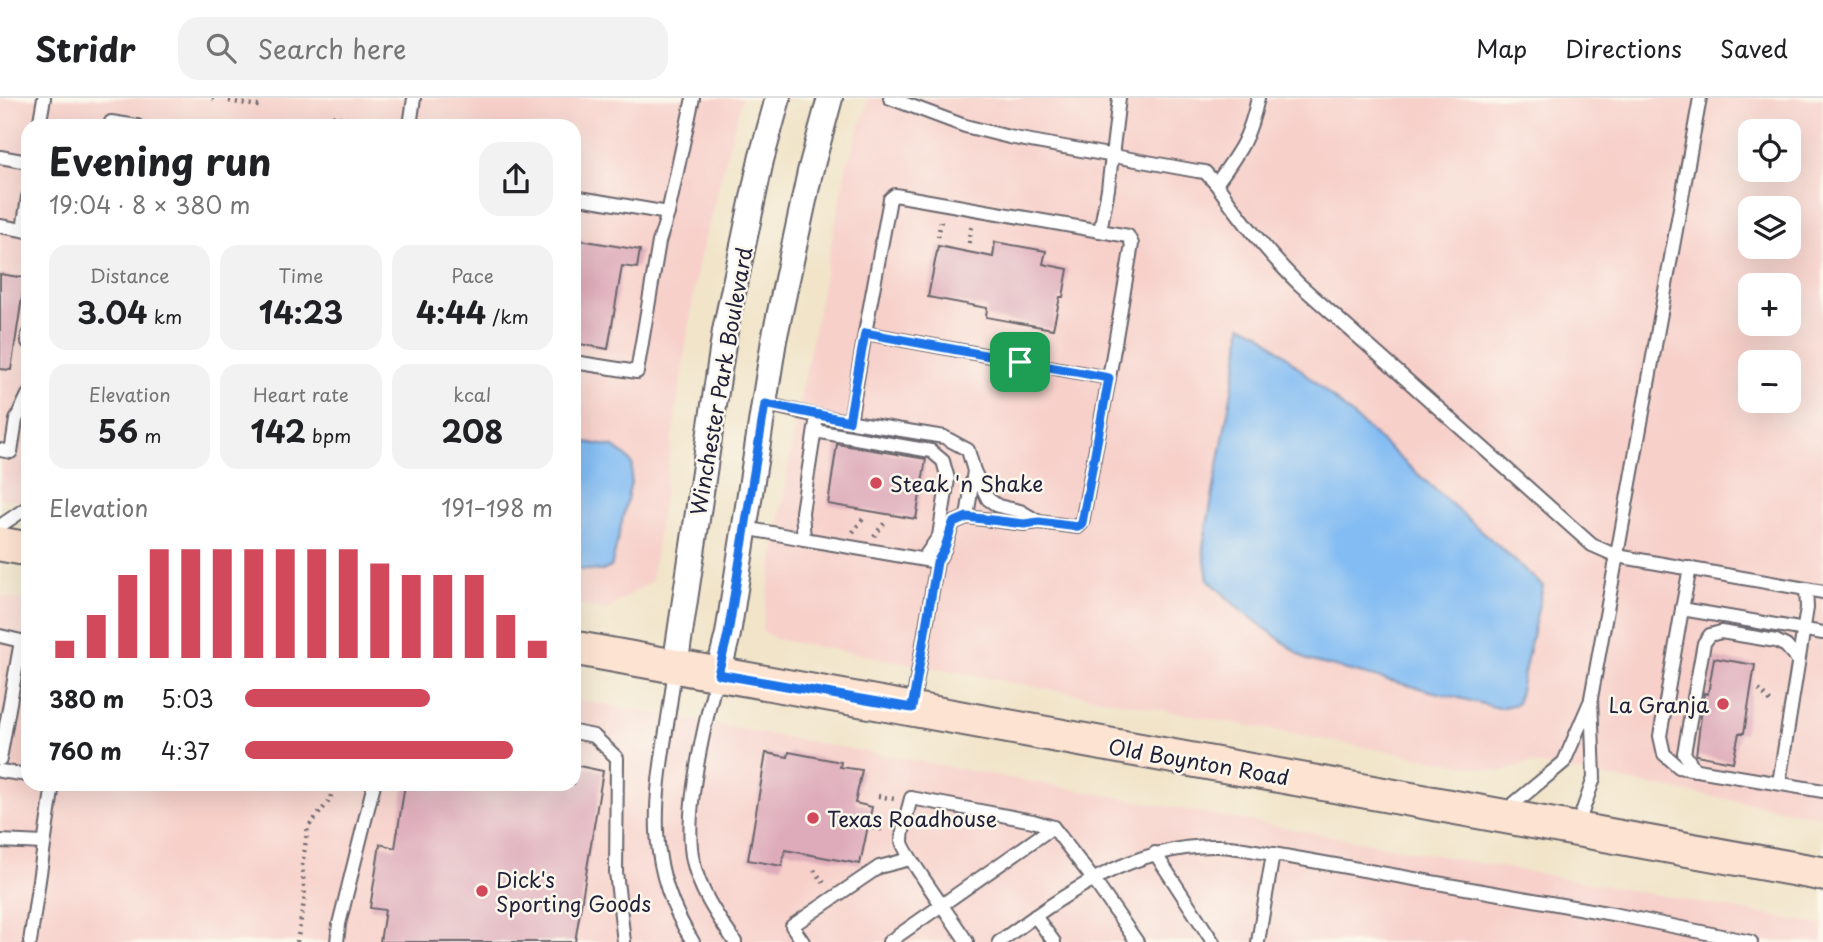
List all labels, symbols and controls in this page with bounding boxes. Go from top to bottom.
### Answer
search box [178,17,668,80]
text: Stridr [35,23,136,73]
icon: search [202,29,240,67]
text: Search here [258,29,406,68]
text: Map [1476,30,1527,66]
text: Directions [1565,30,1682,66]
text: Saved [1720,30,1788,66]
map controls [1738,119,1801,413]
button: locate [1738,119,1801,182]
text: Evening run [49,132,271,189]
button: share [479,142,553,216]
text: 19:04 · 8 × 380 m [49,187,250,222]
button: layers [1738,196,1801,259]
street label: Winchester Park Boulevard [681,244,759,518]
text: Distance [90,261,170,289]
text: Time [279,261,323,289]
text: Pace [451,261,494,289]
button: + [1738,273,1801,336]
text: 3.04 [77,289,147,334]
text: 14:23 [259,289,343,334]
text: 4:44 [416,289,486,334]
text: km [147,302,182,330]
text: /km [486,302,529,330]
pin [990,332,1050,392]
icon: arrive [1001,343,1039,381]
button: − [1738,350,1801,413]
text: Elevation [89,380,171,408]
text: Heart rate [253,380,349,408]
text: kcal [453,380,491,408]
text: 56 [98,408,138,453]
text: 142 [251,408,306,453]
text: 208 [441,408,503,453]
text: m [138,421,161,449]
text: bpm [306,421,351,449]
place label: Steak 'n Shake [890,467,1043,499]
marker: Steak 'n Shake [868,475,884,491]
text: Elevation [49,490,148,525]
text: 191–198 m [441,490,553,525]
text: 380 m [49,681,124,716]
text: 5:03 [161,681,214,716]
place label: La Granja [1609,688,1709,720]
marker: La Granja [1715,696,1731,712]
street label: Old Boynton Road [1106,729,1292,793]
text: 760 m [49,733,122,768]
text: 4:37 [161,733,210,768]
place label: Texas Roadhouse [827,802,997,834]
marker: Texas Roadhouse [805,810,821,826]
place label: Dick's Sporting Goods [496,863,651,919]
marker: Dick's Sporting Goods [474,883,490,899]

